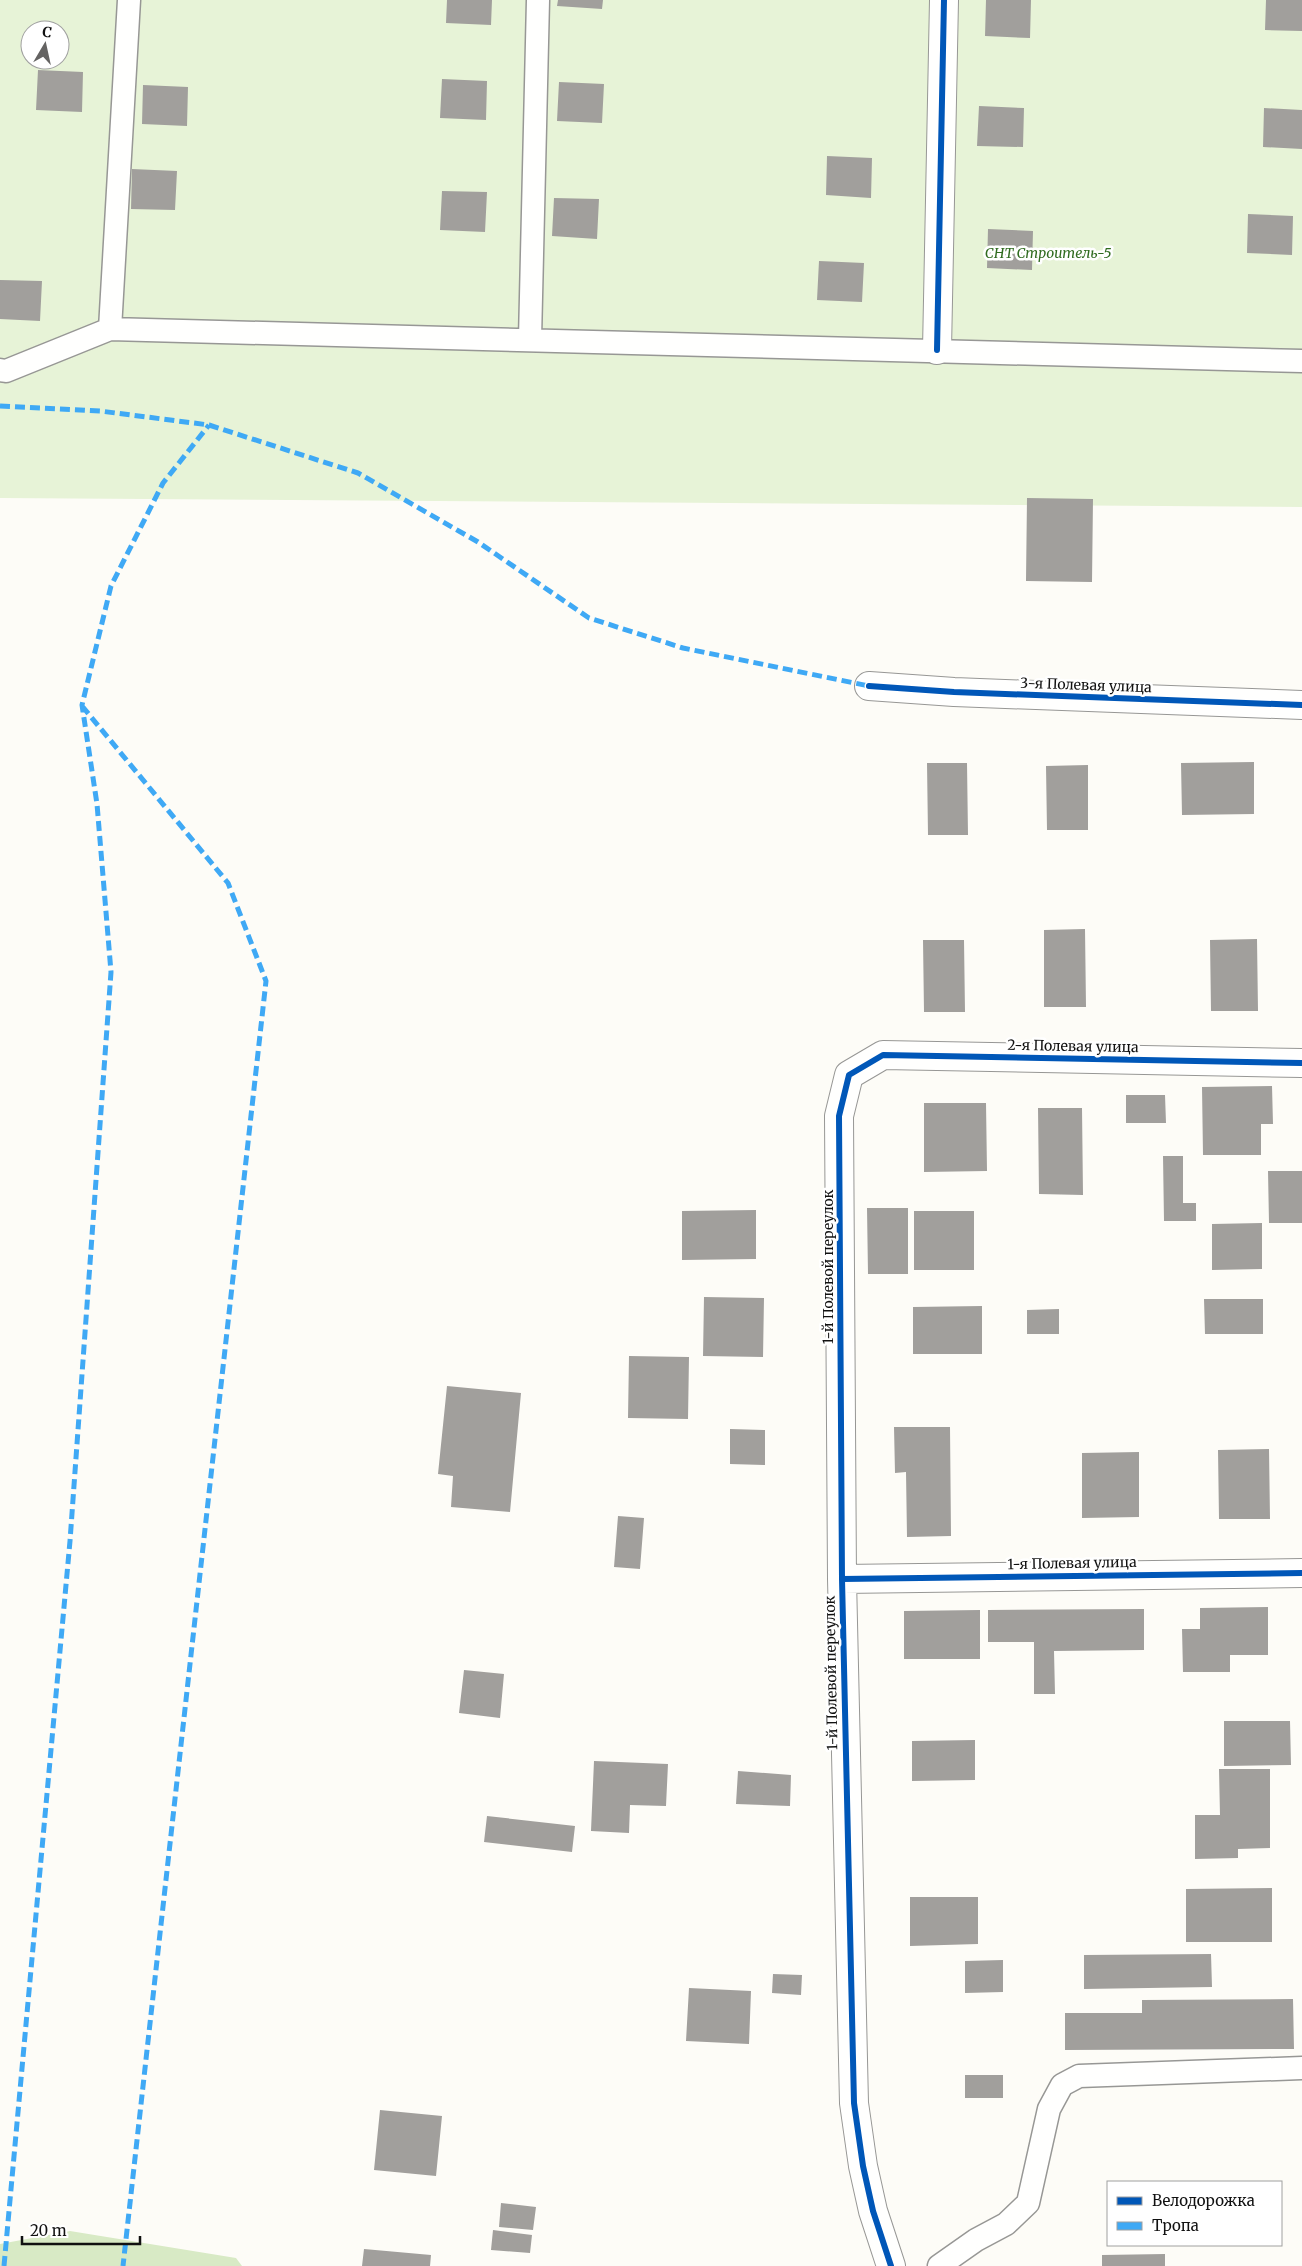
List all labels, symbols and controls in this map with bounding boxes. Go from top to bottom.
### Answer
north arrow [20,20,70,70]
text: С [41,23,53,42]
park label: СНТ Строитель-5 [985,244,1111,262]
street label: 3-я Полевая улица [1020,674,1153,696]
street label: 2-я Полевая улица [1007,1036,1139,1056]
street label: 1-й Полевой переулок [819,1190,837,1344]
street label: 1-я Полевая улица [1007,1553,1137,1573]
street label: 1-й Полевой переулок [821,1595,841,1751]
legend [1107,2181,1282,2246]
text: Велодорожка [1152,2191,1255,2210]
scale bar [22,2214,140,2246]
text: Тропа [1152,2216,1199,2235]
text: 20 m [30,2221,67,2240]

